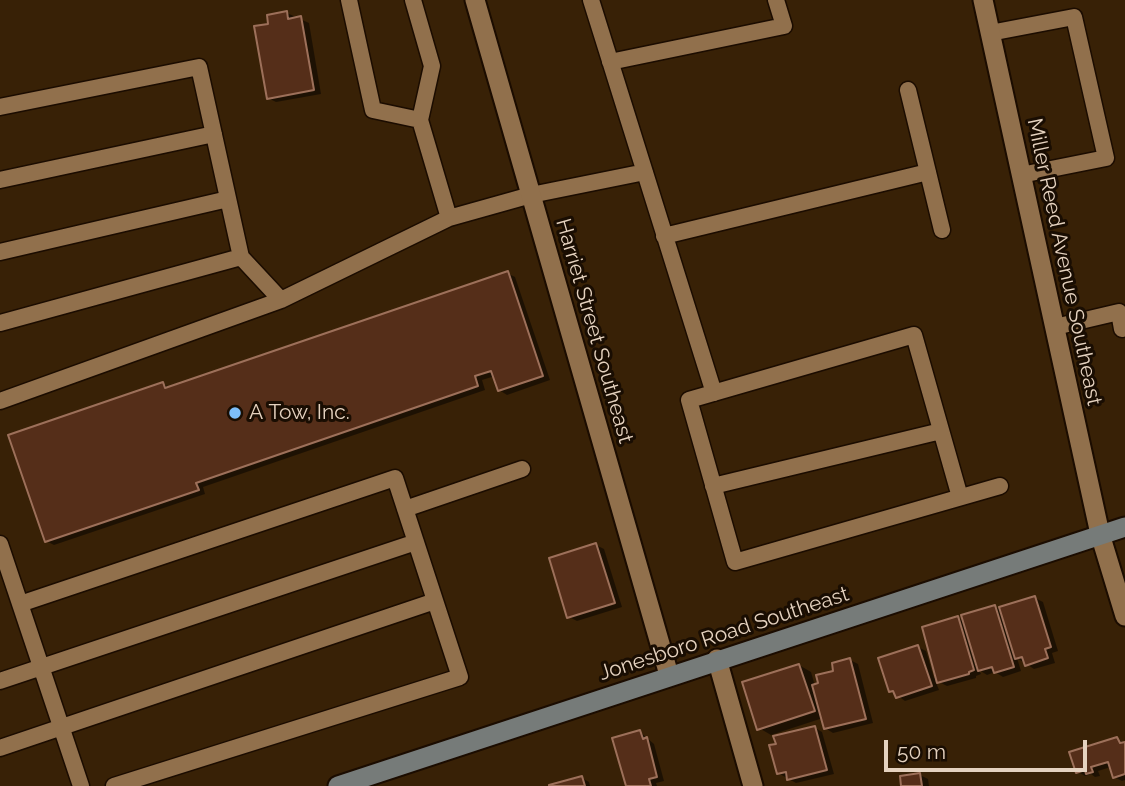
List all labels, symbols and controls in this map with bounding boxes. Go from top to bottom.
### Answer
street label: Miller Reed Avenue Southeast [1021,116,1107,408]
street label: Harriet Street Southeast [550,216,638,446]
place label: A Tow, Inc. [249,400,350,426]
marker: A Tow, Inc. [227,405,243,421]
street label: Jonesboro Road Southeast [596,582,852,686]
scale bar [887,726,1090,770]
text: 50 m [897,739,946,764]

